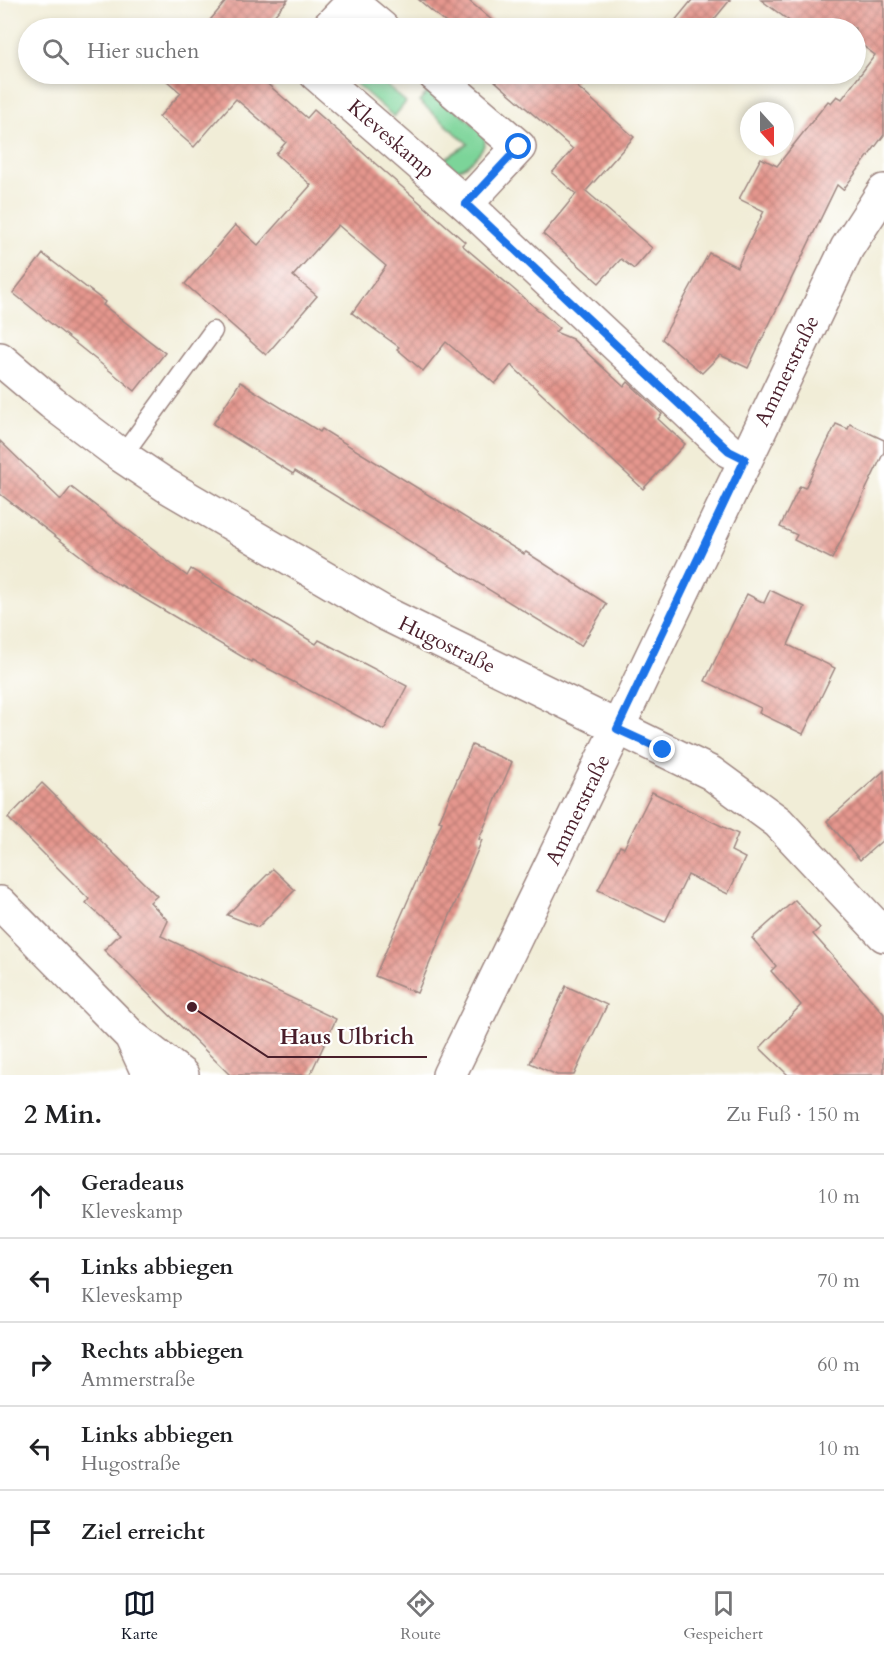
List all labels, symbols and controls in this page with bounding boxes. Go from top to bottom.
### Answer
search box [18,18,866,84]
icon: search [39,35,72,68]
text: Hier suchen [87,36,200,66]
street label: Kleveskamp [341,93,441,185]
north arrow [740,102,794,156]
route start [505,133,531,159]
street label: Ammerstraße [748,311,826,431]
street label: Hugostraße [394,609,500,681]
route end [649,736,675,762]
street label: Ammerstraße [539,750,617,870]
callout: Haus Ulbrich [268,1017,427,1057]
text: Haus Ulbrich [280,1022,414,1052]
text: 2 Min. [24,1097,102,1132]
text: Zu Fuß · 150 m [726,1101,860,1128]
text: Geradeaus [81,1168,184,1198]
icon: ahead [24,1180,57,1213]
text: 10 m [817,1183,860,1210]
text: Kleveskamp [81,1198,183,1225]
text: Links abbiegen [81,1252,233,1282]
icon: left [24,1264,57,1297]
text: 70 m [817,1267,860,1294]
text: Kleveskamp [81,1282,183,1309]
text: Rechts abbiegen [81,1336,244,1366]
icon: right [24,1348,57,1381]
text: 60 m [817,1351,860,1378]
text: Ammerstraße [81,1366,195,1393]
text: Links abbiegen [81,1420,233,1450]
icon: left [24,1432,57,1465]
text: 10 m [817,1435,860,1462]
text: Hugostraße [81,1450,181,1477]
icon: arrive [24,1516,57,1549]
text: Ziel erreicht [81,1517,205,1547]
tab: Karte [121,1587,158,1645]
tab: Route [400,1587,441,1645]
tab: Gespeichert [683,1587,763,1645]

